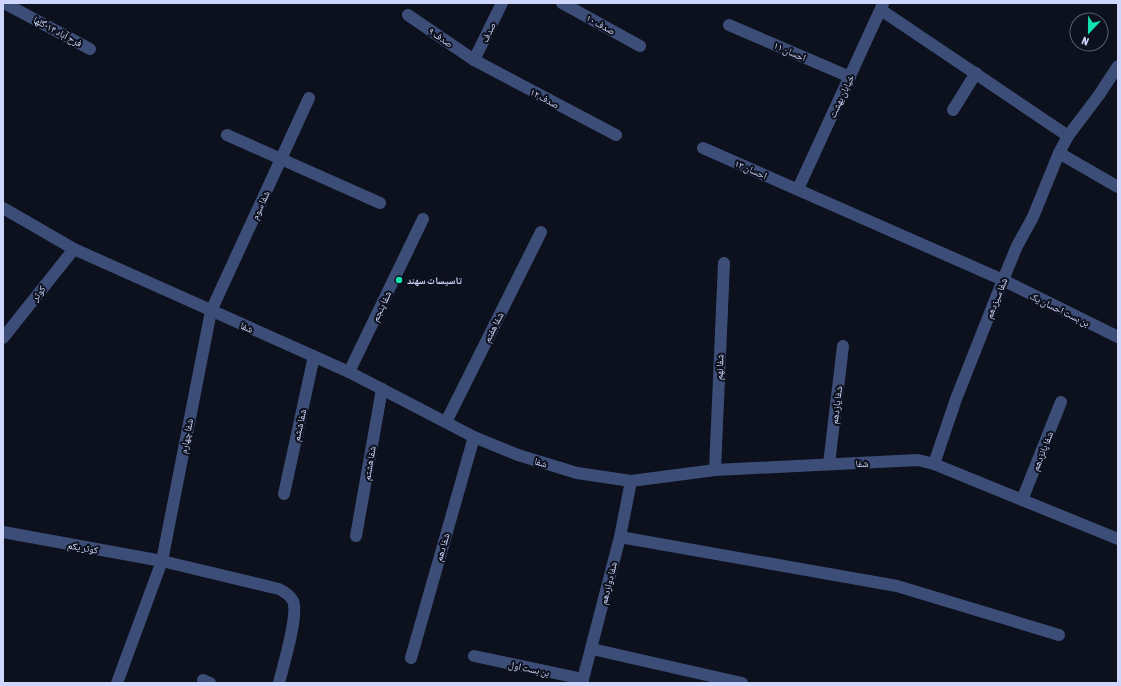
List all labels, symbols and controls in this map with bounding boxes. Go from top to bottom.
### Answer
street label: صدف ۱۰ [584,12,617,37]
north arrow [1069,12,1109,52]
street label: فرح آباد ۱۴-گلها [31,14,84,50]
street label: صدف [479,20,498,44]
street label: صدف ۹ [426,25,455,50]
text: N [1080,34,1091,48]
street label: احسان ۱۱ [772,39,808,64]
street label: خیابان بهشت [827,72,857,120]
street label: صدف ۱۲ [528,86,561,111]
street label: احسان ۱۳ [733,158,769,182]
street label: شفا سوم [249,189,274,222]
marker: تاسیسات سهند [394,275,404,285]
place label: تاسیسات سهند [407,275,462,286]
street label: شفا سیزدهم [983,276,1012,321]
street label: کوثر [28,283,48,304]
street label: شفا پنجم [369,289,396,324]
street label: بن بست احسان یک [1028,290,1092,330]
street label: شفا هفتم [481,310,508,345]
street label: شفا [239,320,255,335]
street label: شفا نهم [713,353,728,381]
street label: شفا یازدهم [829,385,846,425]
street label: شفا ششم [291,407,310,443]
street label: شفا چهارم [178,417,197,455]
street label: شفا پانزدهم [1030,429,1057,473]
street label: شفا هشتم [361,445,380,482]
street label: شفا [533,455,549,470]
street label: شفا [855,458,869,469]
street label: شفا دهم [433,531,454,563]
street label: کوثر یکم [66,539,99,558]
street label: شفا دوازدهم [598,560,621,606]
street label: بن بست اول [507,659,551,679]

